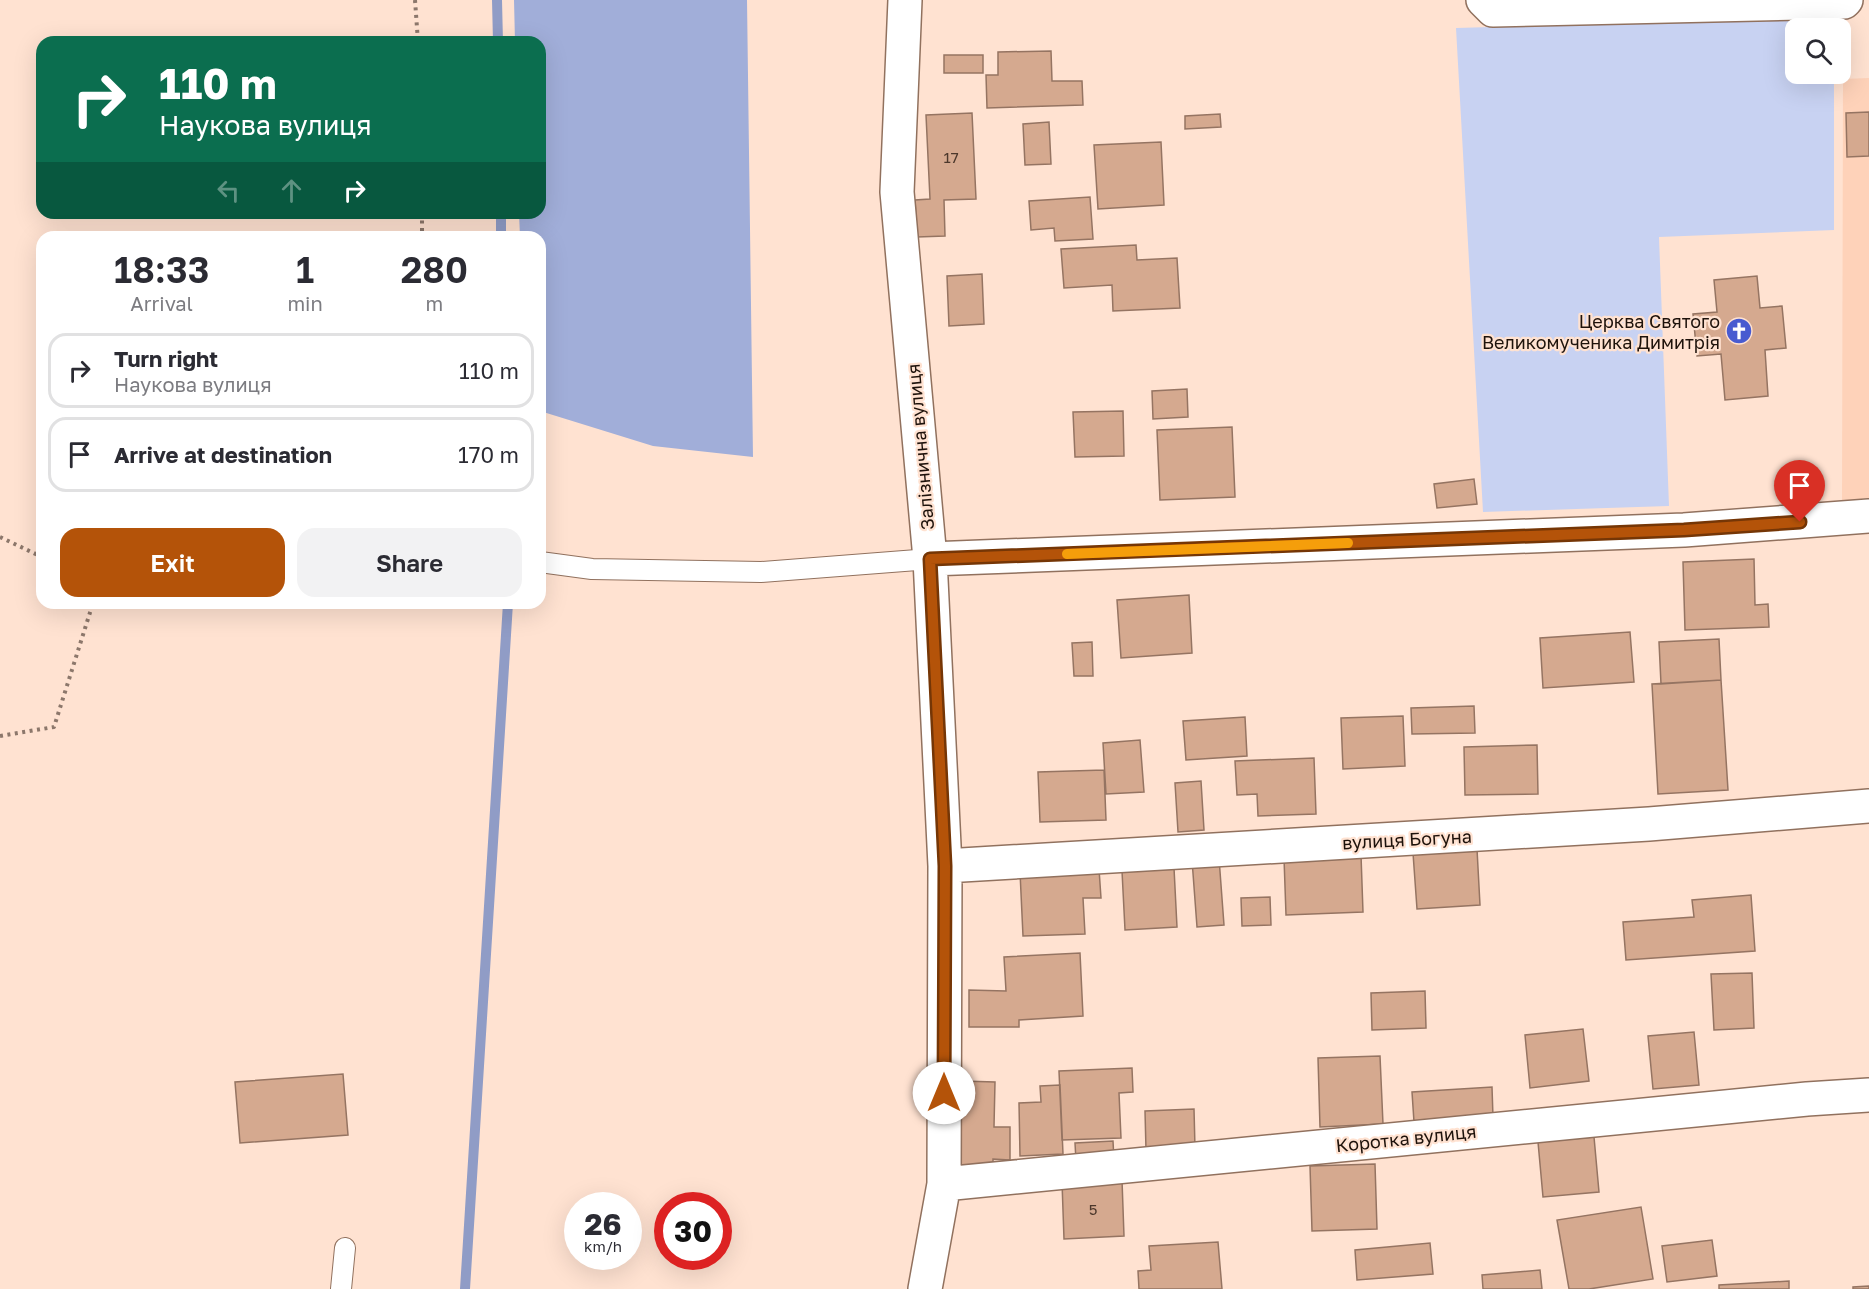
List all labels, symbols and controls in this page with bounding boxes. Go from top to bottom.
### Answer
map controls [1785,18,1851,84]
button: search [1785,18,1851,84]
text: 110 m [159,58,277,108]
icon: right [60,60,138,138]
text: Наукова вулиця [159,109,372,141]
house number: 17 [943,148,959,166]
icon: left [212,174,245,207]
icon: ahead [275,174,308,207]
icon: right [338,174,371,207]
text: 18:33 [114,248,209,291]
text: 1 [296,248,314,291]
text: 280 [401,248,468,291]
text: Arrival [130,291,193,315]
text: min [287,291,323,315]
text: m [426,291,443,315]
place label: Церква Святого Великомученика Димитрія [1482,310,1720,353]
church icon: Церква Святого Великомученика Димитрія [1724,316,1754,346]
text: Turn right [114,345,218,372]
icon: right [63,354,96,387]
text: 110 m [459,357,519,384]
street label: Залізнична вулиця [902,363,938,531]
text: Наукова вулиця [114,372,272,396]
icon: arrive [63,438,96,471]
text: Arrive at destination [114,441,332,468]
text: 170 m [458,441,519,468]
pin [1774,460,1825,522]
icon: arrive [1783,469,1816,502]
button: Exit [60,528,285,597]
button: Share [297,528,522,597]
street label: вулиця Богуна [1342,825,1472,853]
position arrow [912,1061,976,1125]
street label: Коротка вулиця [1335,1120,1477,1156]
speed limit sign: 30 [654,1192,732,1270]
house number: 5 [1089,1200,1097,1218]
text: 26 [584,1206,622,1242]
text: km/h [584,1237,622,1255]

